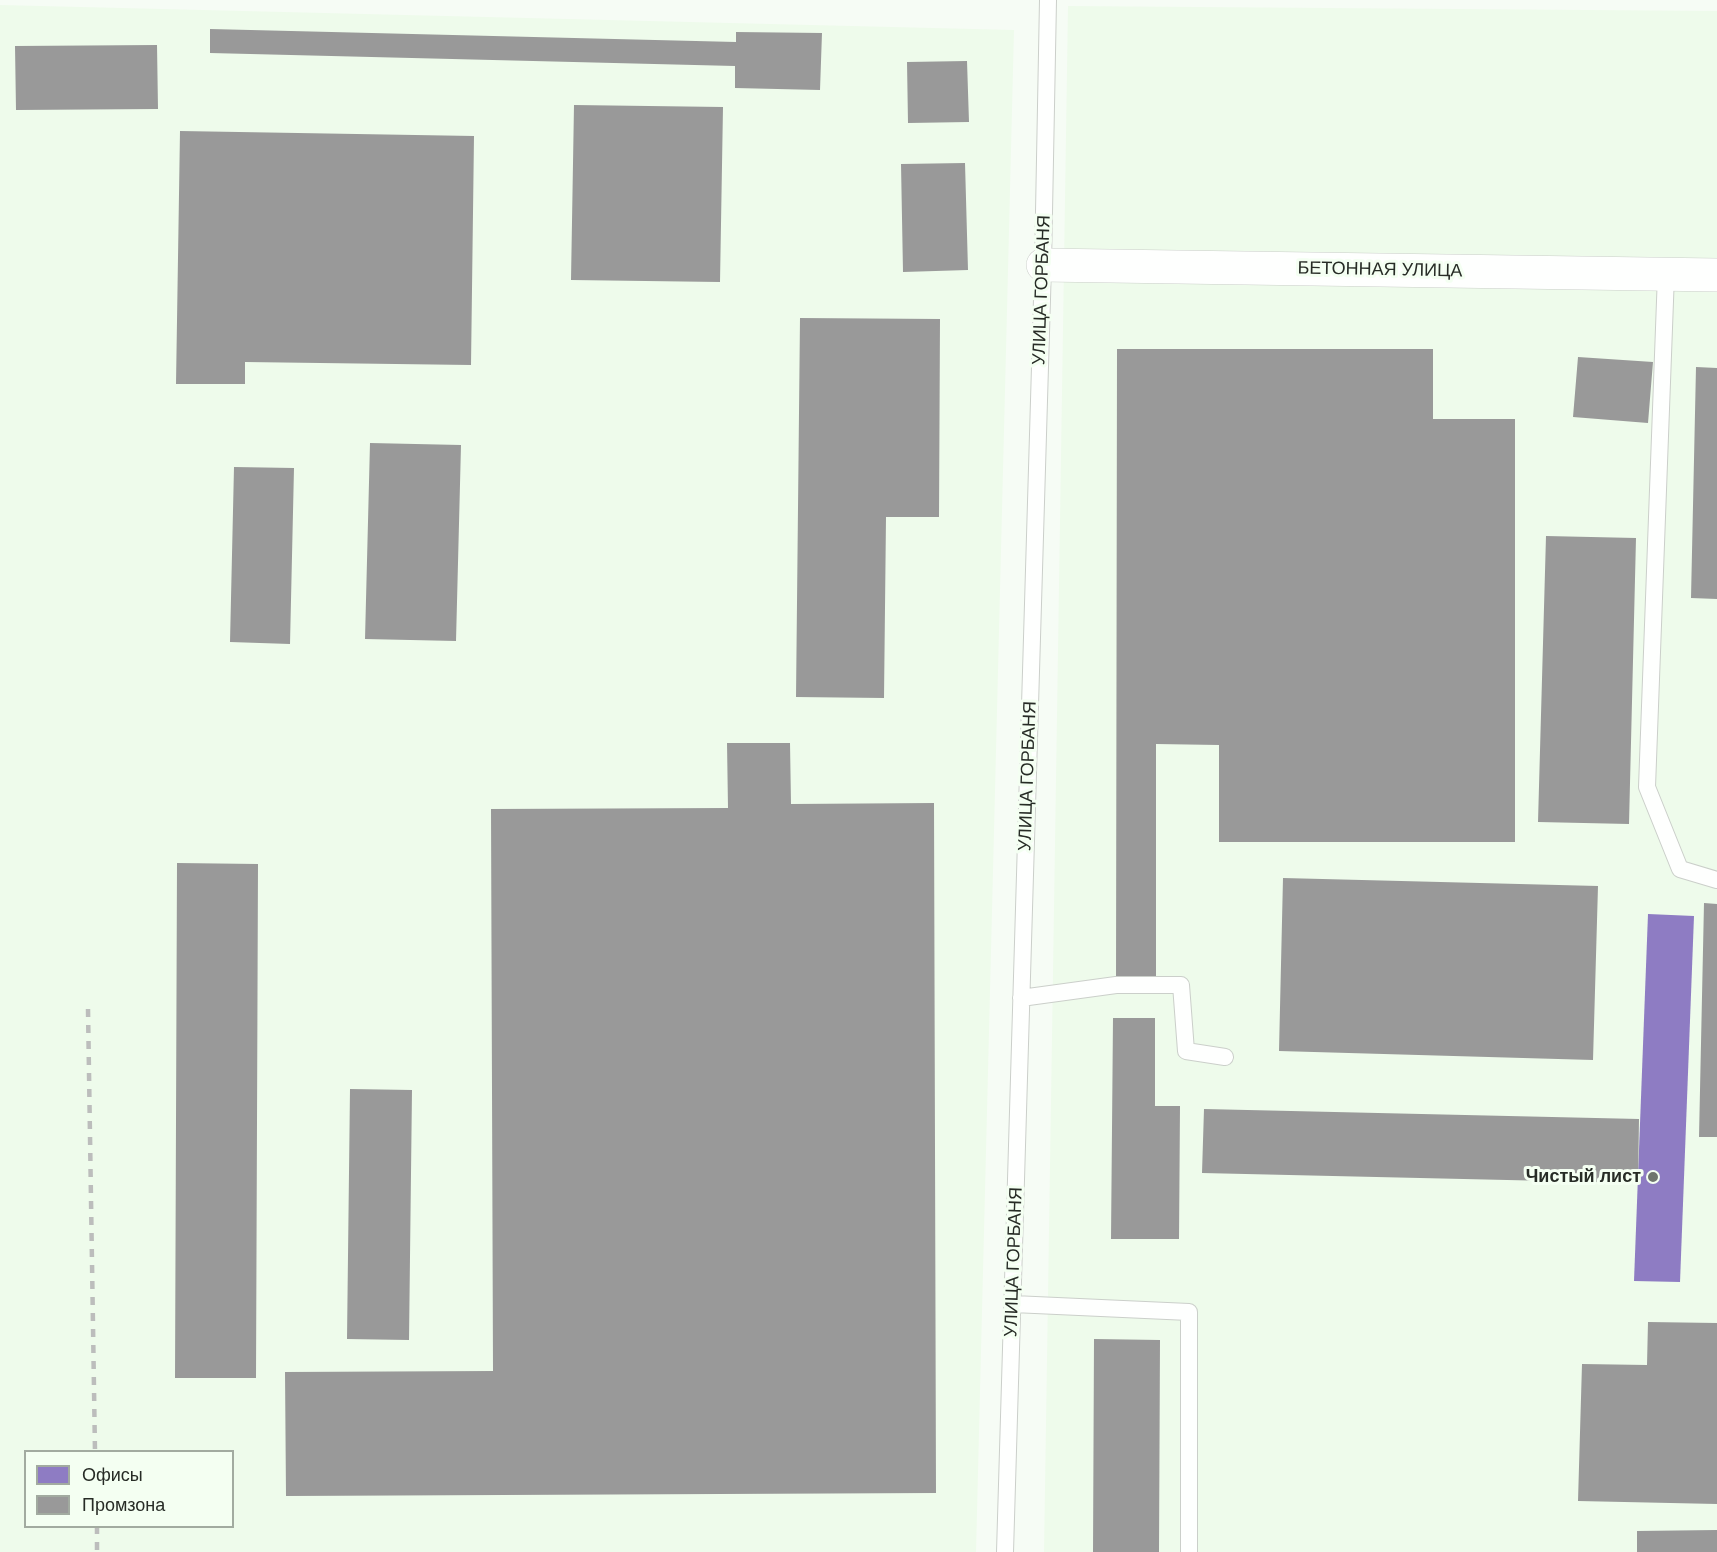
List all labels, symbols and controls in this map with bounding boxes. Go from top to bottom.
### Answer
street label: УЛИЦА ГОРБАНЯ [1029,215,1055,365]
street label: БЕТОННАЯ УЛИЦА [1297,258,1463,282]
street label: УЛИЦА ГОРБАНЯ [1015,701,1041,851]
place label: Чистый лист [1526,1166,1641,1188]
marker: Чистый лист [1646,1170,1660,1184]
street label: УЛИЦА ГОРБАНЯ [1001,1187,1027,1337]
legend [24,1450,234,1528]
text: Офисы [82,1465,143,1485]
text: Промзона [82,1495,165,1515]

